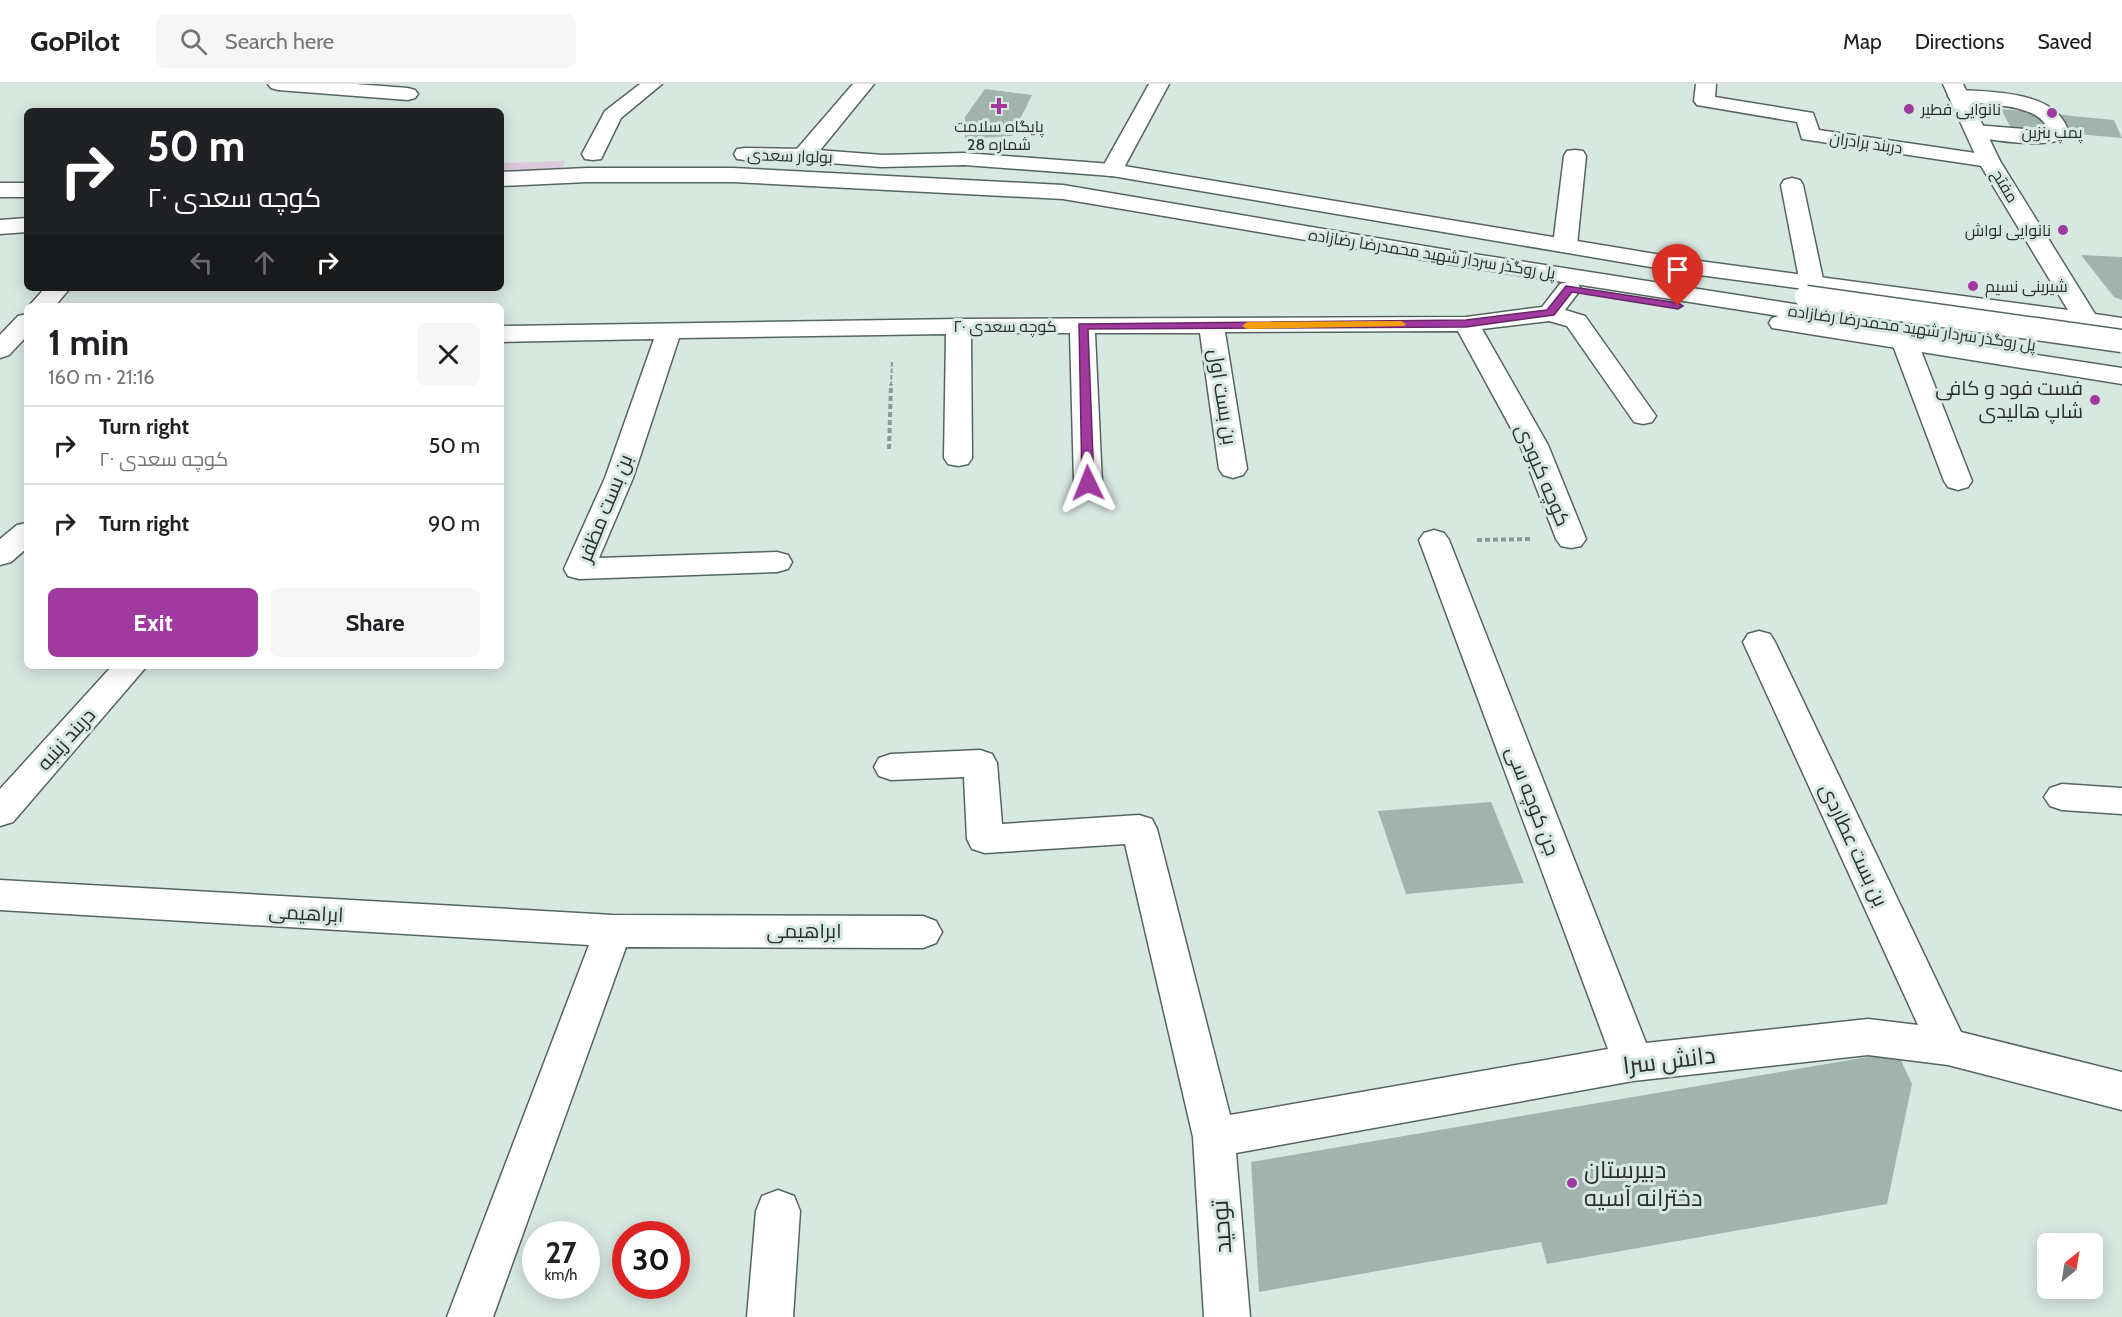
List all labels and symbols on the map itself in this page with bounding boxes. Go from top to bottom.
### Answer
marker: پایگاه سلامت شماره 28 [990,97,1008,115]
place label: نانوایی فطیر [1920,100,2001,120]
marker: نانوایی فطیر [1902,102,1916,116]
marker: پمپ بنزین [2045,106,2059,120]
place label: پایگاه سلامت شماره 28 [954,117,1045,154]
place label: پمپ بنزین [2022,123,2083,144]
street label: دربند برادران [1828,128,1904,159]
street label: بولوار سعدی [747,145,833,168]
street label: مفتح [1986,166,2022,207]
place label: نانوایی لواش [1965,221,2051,241]
marker: نانوایی لواش [2056,223,2070,237]
street label: پل روگذر سردار شهید محمدرضا رضازاده [1307,225,1558,285]
pin [1652,244,1703,306]
place label: شیرینی نسیم [1985,277,2068,298]
marker: شیرینی نسیم [1966,279,1980,293]
street label: پل روگذر سردار شهید محمدرضا رضازاده [1787,301,2038,357]
street label: کوچه سعدی ۲۰ [953,317,1057,338]
street label: بن بست اول [1203,347,1242,447]
place label: فست فود و کافی شاپ هالیدی [1935,376,2083,424]
marker: فست فود و کافی شاپ هالیدی [2088,393,2102,407]
street label: کوچه کبودی [1510,420,1575,530]
street label: بن بست مظفر [572,451,638,567]
position arrow [1056,451,1120,515]
street label: دربند زینبه [32,703,100,775]
street label: جن کوچه سی [1500,743,1565,859]
street label: بن بست عطاردی [1814,780,1893,911]
street label: ابراهیمی [268,899,344,928]
street label: ابراهیمی [766,919,842,944]
street label: دانش سرا [1621,1040,1717,1080]
place label: دبیرستان دخترانه آسیه [1584,1155,1703,1212]
marker: دبیرستان دخترانه آسیه [1565,1176,1579,1190]
street label: توحید [1205,1199,1237,1255]
speed limit sign: 30 [612,1221,690,1299]
north arrow [2037,1233,2103,1299]

